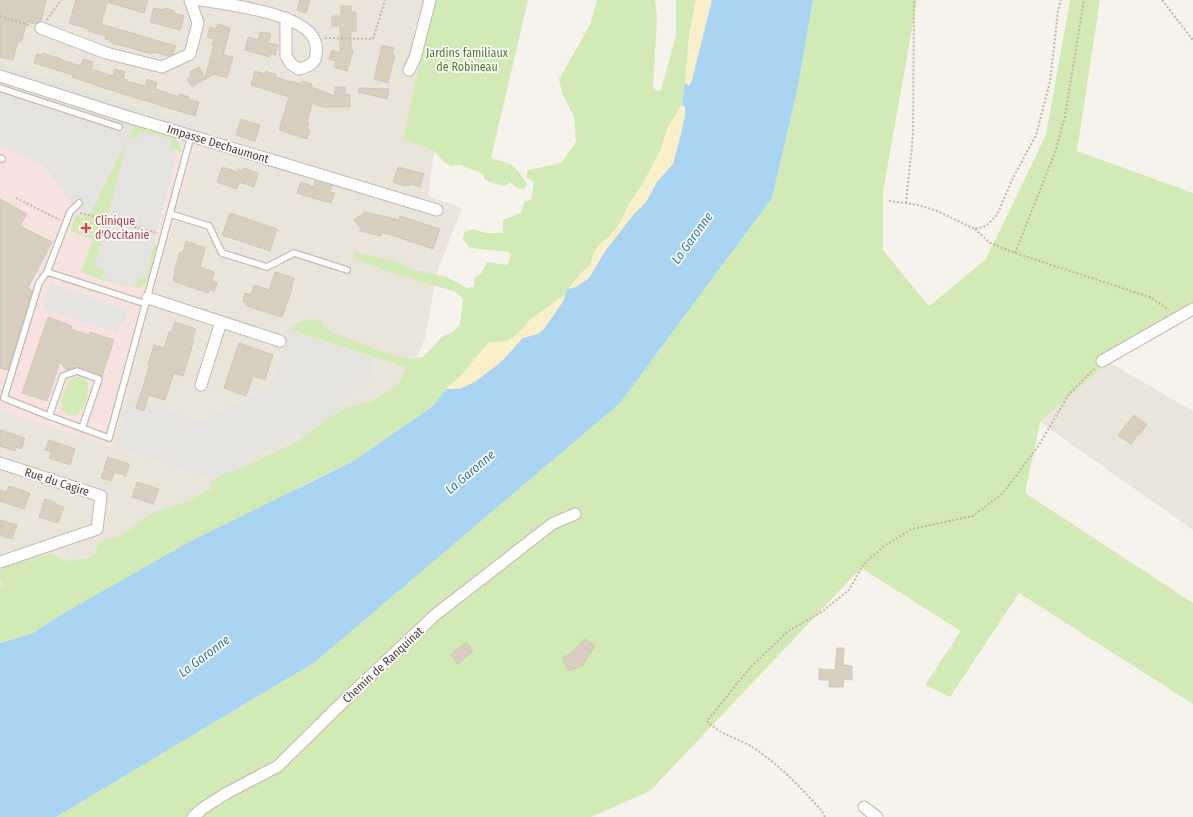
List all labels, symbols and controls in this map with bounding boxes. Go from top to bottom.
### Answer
park label: Jardins familiaux de Robineau [426,46,509,74]
street label: Impasse Dechaumont [165,122,271,166]
water label: La Garonne [668,209,716,267]
place label: Clinique d'Occitanie [95,214,150,242]
marker: Clinique d'Occitanie [80,222,92,234]
water label: La Garonne [442,447,498,497]
street label: Rue du Cagire [23,465,91,499]
street label: Chemin de Ranquinat [340,624,426,706]
water label: La Garonne [176,632,232,680]

